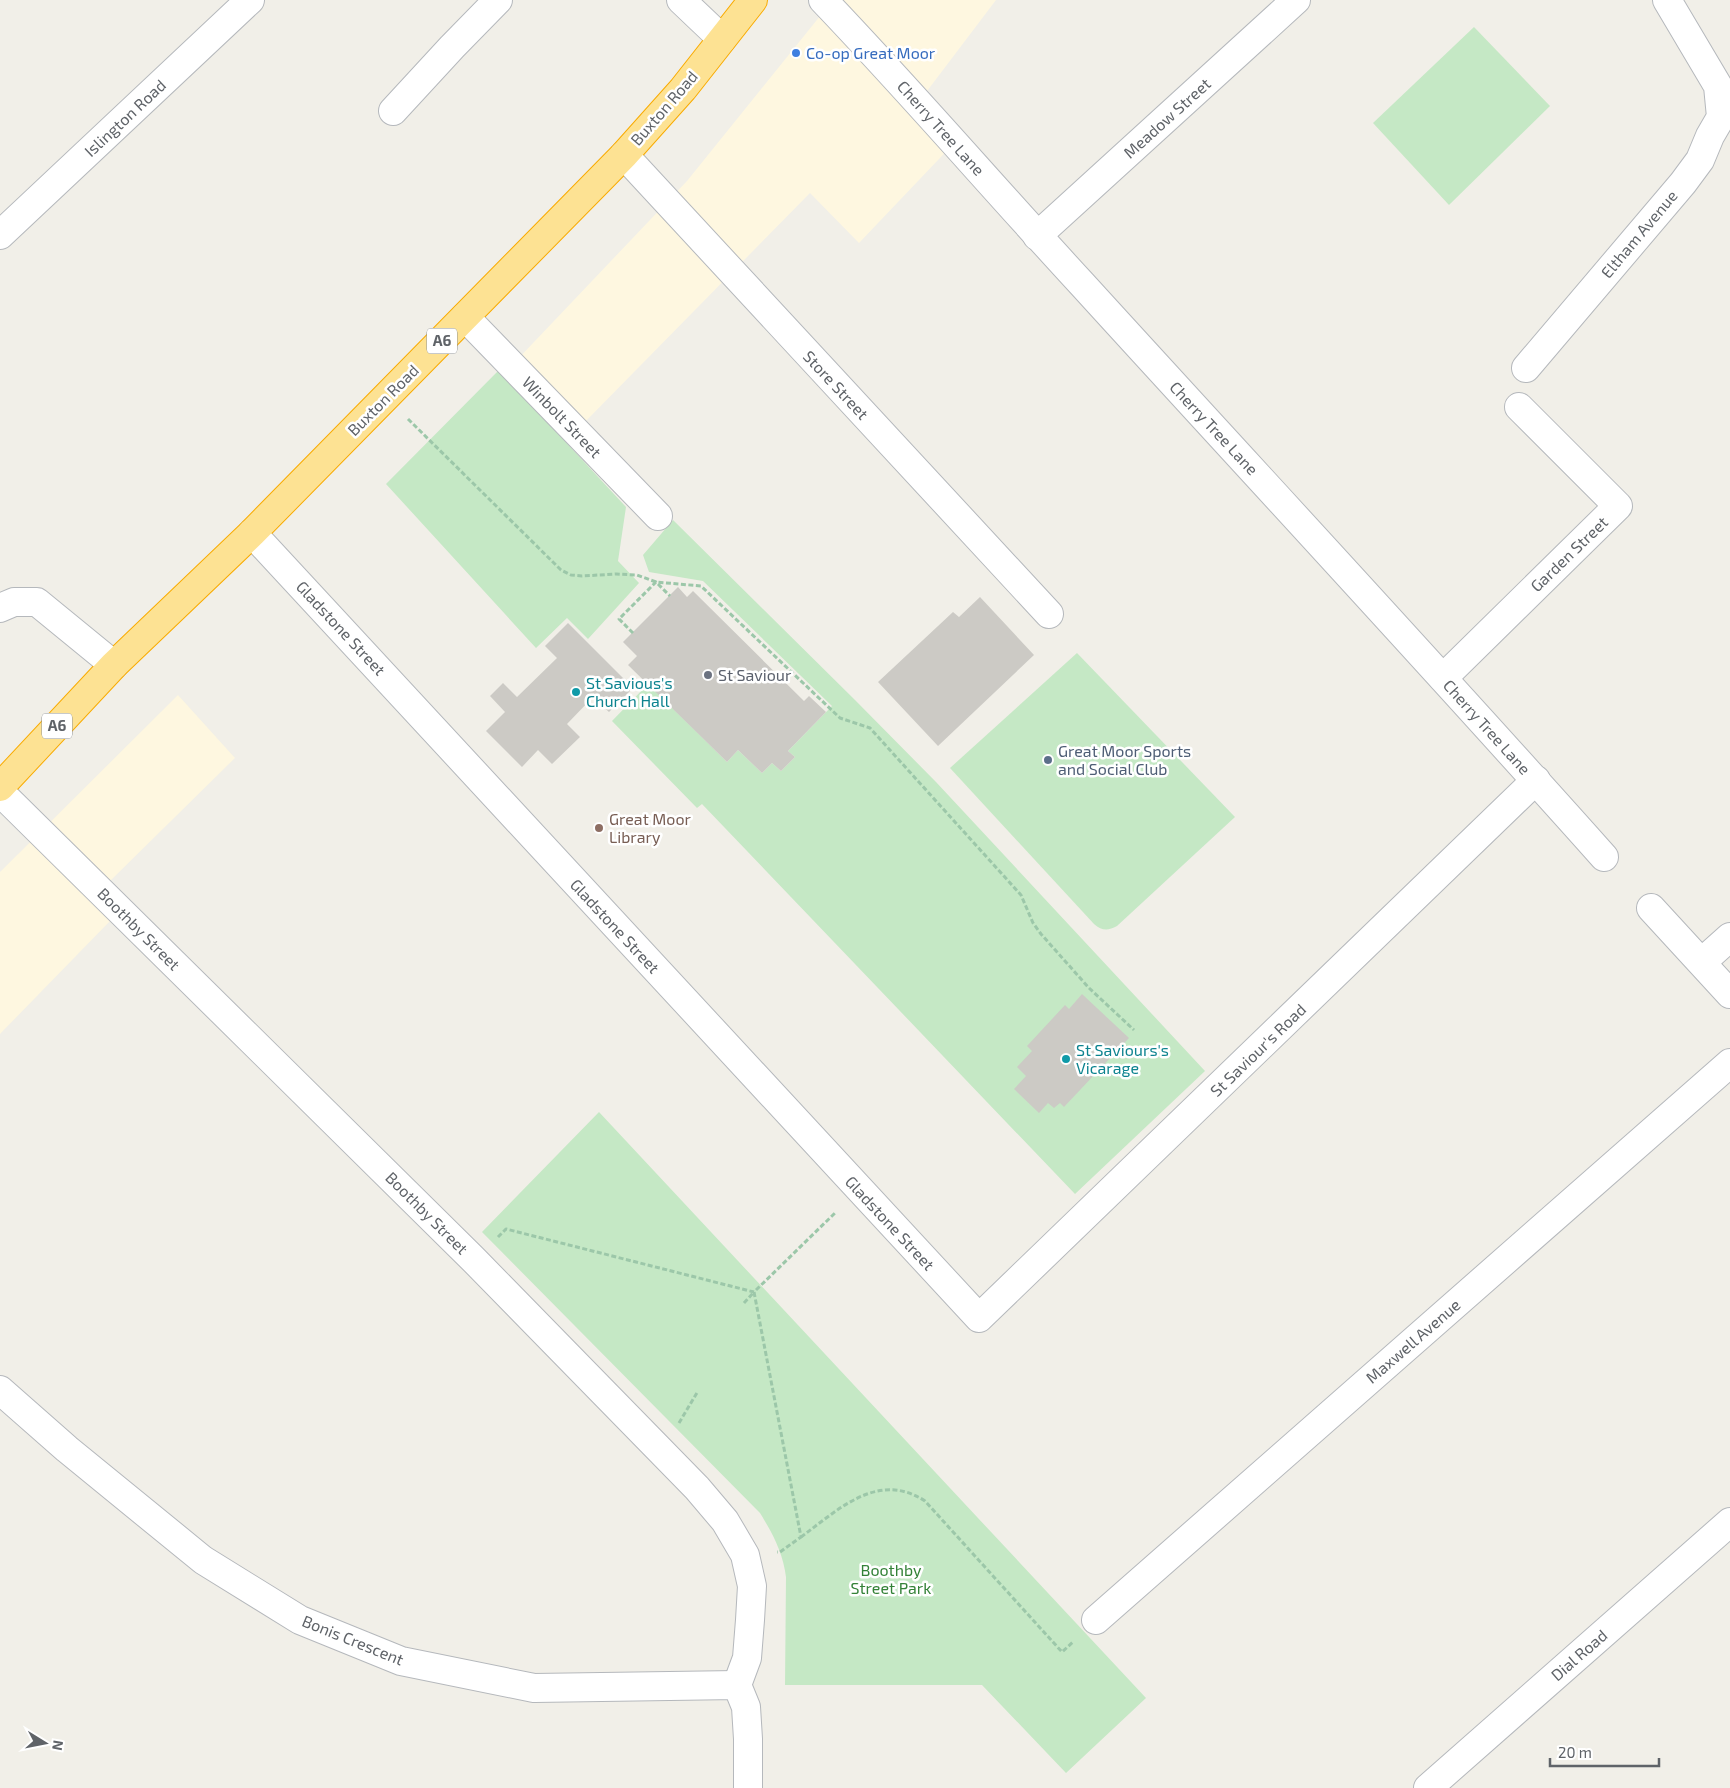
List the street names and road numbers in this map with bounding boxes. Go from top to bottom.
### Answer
street label: Buxton Road [626,67,701,149]
street label: Meadow Street [1119,74,1214,162]
street label: Islington Road [80,75,169,160]
street label: Cherry Tree Lane [894,76,989,179]
street label: Eltham Avenue [1596,186,1681,281]
road number: A6 [427,328,457,354]
street label: Store Street [800,346,873,423]
street label: Buxton Road [343,360,422,439]
street label: Winbolt Street [519,372,606,461]
street label: Cherry Tree Lane [1166,377,1263,478]
street label: Garden Street [1526,512,1611,595]
street label: Gladstone Street [293,577,390,679]
street label: Cherry Tree Lane [1440,675,1535,778]
road number: A6 [42,714,72,738]
street label: Gladstone Street [567,875,664,977]
street label: Boothby Street [94,884,184,974]
street label: St Saviour's Road [1206,999,1309,1100]
street label: Boothby Street [382,1168,472,1258]
street label: Gladstone Street [842,1172,939,1274]
street label: Maxwell Avenue [1362,1294,1464,1387]
street label: Bonis Crescent [300,1611,407,1669]
street label: Dial Road [1547,1625,1611,1684]

